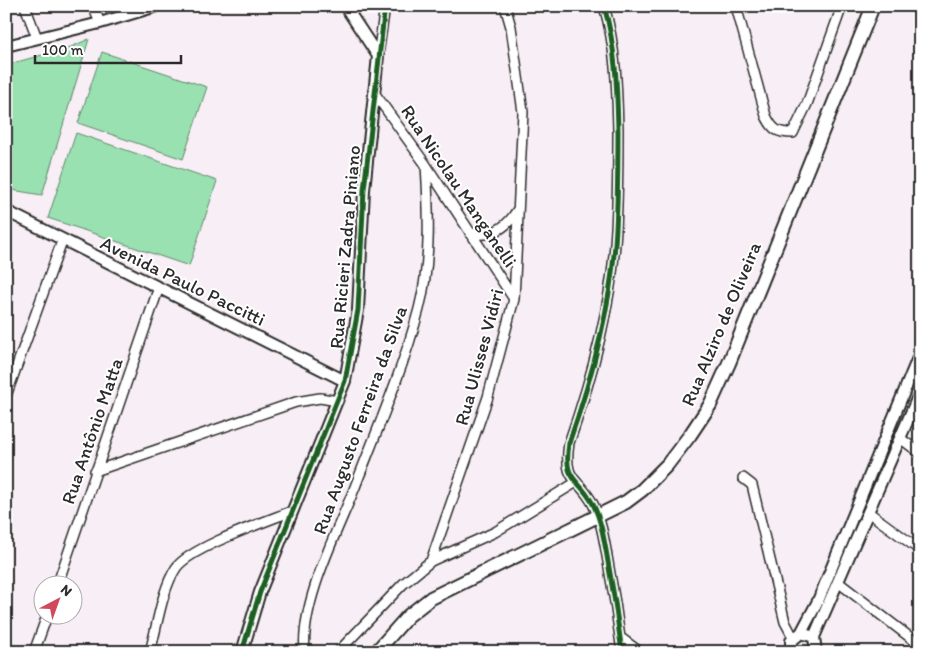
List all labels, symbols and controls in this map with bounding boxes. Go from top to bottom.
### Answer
scale bar [35,32,181,64]
text: 100 m [42,41,84,59]
street label: Rua Nicolau Manganelli [396,100,522,272]
street label: Rua Ricieri Zadra Piniano [325,144,365,350]
street label: Avenida Paulo Paccitti [97,231,269,331]
street label: Rua Alziro de Oliveira [676,238,766,410]
street label: Rua Ulisses Vidiri [450,286,508,428]
street label: Rua Augusto Ferreira da Silva [308,302,412,537]
street label: Rua Antônio Matta [56,355,128,507]
north arrow [32,576,82,626]
text: N [57,581,75,600]

